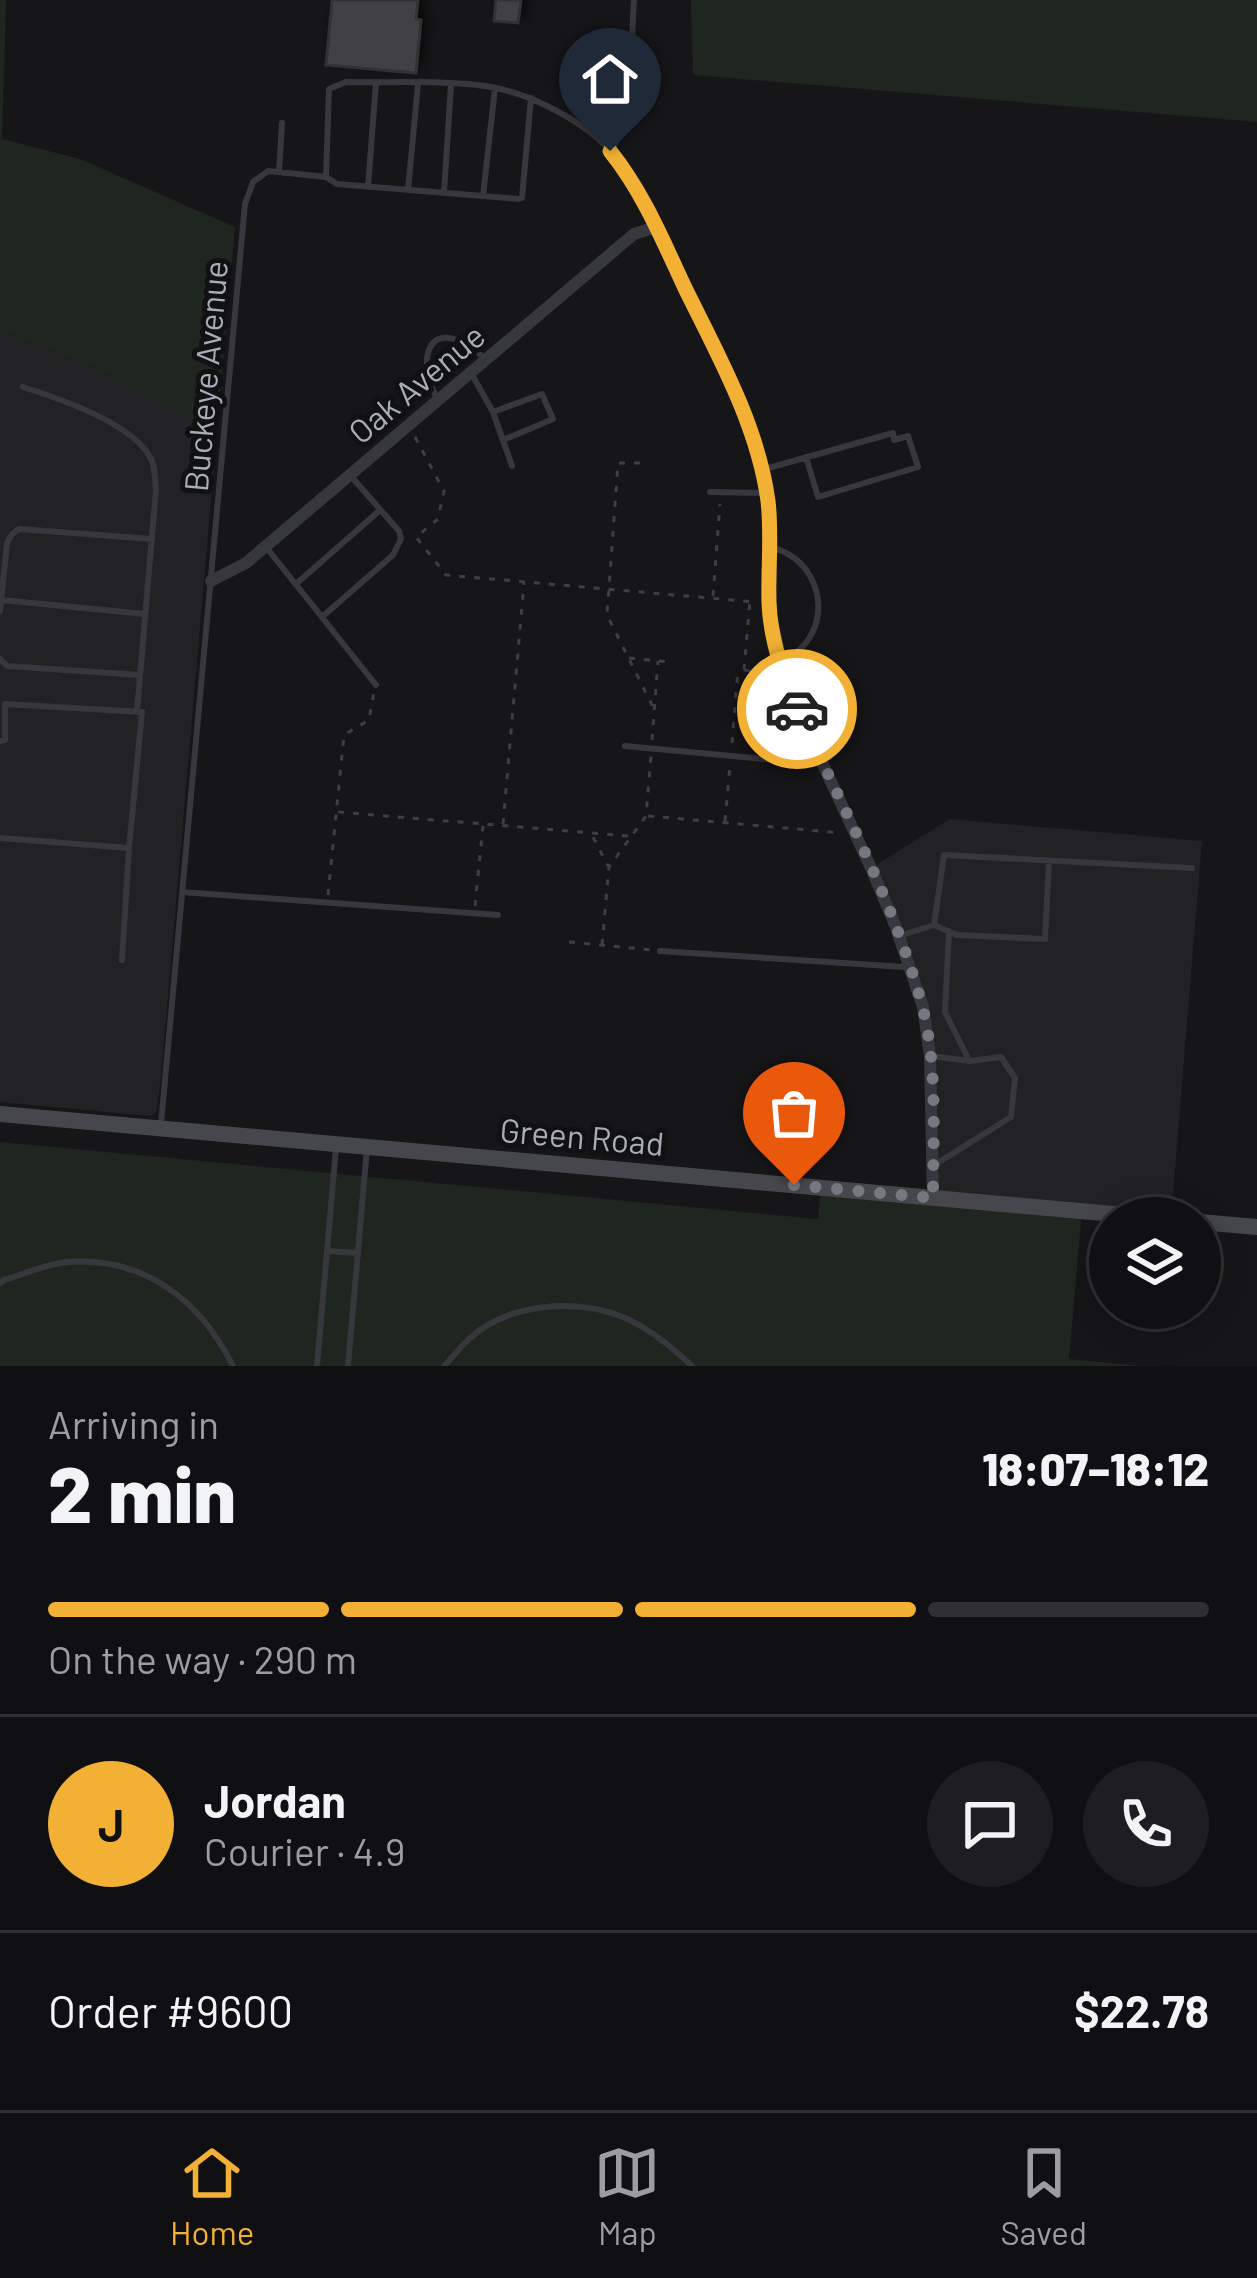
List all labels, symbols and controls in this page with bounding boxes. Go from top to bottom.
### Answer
pin [559,28,661,151]
icon: home [577,46,643,112]
street label: Buckeye Avenue [175,259,235,493]
street label: Oak Avenue [340,315,492,451]
courier [737,649,857,769]
icon: car [764,676,830,742]
pin [743,1062,845,1185]
icon: bag [761,1080,827,1146]
street label: Green Road [498,1109,666,1163]
map controls [1089,1197,1221,1329]
button: layers [1089,1197,1221,1329]
text: Arriving in [48,1400,219,1447]
text: 18:07–18:12 [982,1441,1209,1495]
text: 2 min [48,1445,236,1539]
text: On the way · 290 m [48,1635,357,1682]
button: chat [927,1761,1053,1887]
button: phone [1083,1761,1209,1887]
text: Jordan [204,1773,346,1827]
text: J [98,1797,124,1851]
text: Courier · 4.9 [204,1827,405,1874]
text: Order #9600 [48,1983,293,2037]
text: $22.78 [1074,1983,1209,2037]
tab: Home [170,2140,254,2252]
tab: Map [594,2140,660,2252]
tab: Saved [1000,2140,1087,2252]

